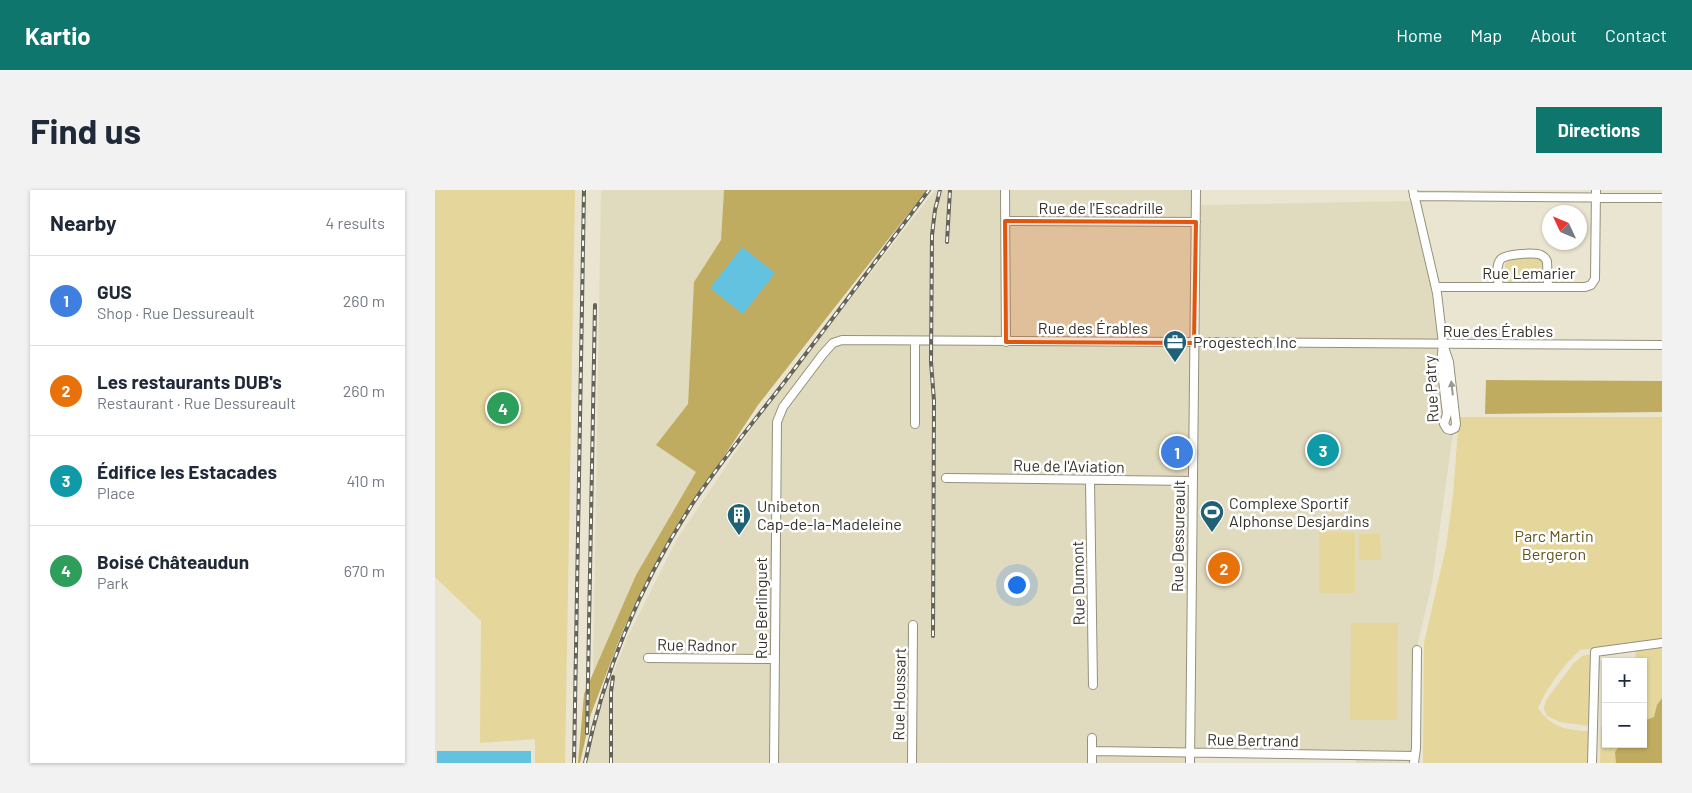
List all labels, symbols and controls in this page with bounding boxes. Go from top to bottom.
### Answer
text: Kartio [25,21,91,50]
text: Home [1396,24,1442,46]
text: Map [1470,24,1502,46]
text: About [1530,24,1577,46]
text: Contact [1605,24,1667,46]
button: Directions [1536,107,1662,153]
text: Find us [30,109,141,151]
street label: Rue de l'Escadrille [1039,198,1163,217]
north arrow [1542,205,1587,250]
text: Nearby [50,210,116,235]
text: 4 results [325,213,385,232]
street label: Rue Lemarier [1482,263,1576,282]
text: GUS [97,280,132,303]
text: 1 [63,291,69,310]
text: 260 m [343,291,385,310]
text: Shop · Rue Dessureault [97,303,255,322]
street label: Rue des Érables [1038,318,1148,337]
street label: Rue des Érables [1443,321,1553,340]
office icon: Progestech Inc [1162,329,1188,363]
place label: Progestech Inc [1193,332,1297,351]
street label: Rue Patry [1419,354,1442,423]
text: Les restaurants DUB's [97,370,282,393]
one-way arrow [1448,380,1456,396]
text: 2 [62,381,70,400]
text: 260 m [343,381,385,400]
pin: 4 [487,389,519,427]
text: Restaurant · Rue Dessureault [97,393,296,412]
pin: 3 [1307,431,1339,469]
pin: 1 [1161,433,1193,471]
street label: Rue de l'Aviation [1013,455,1125,476]
text: Édifice les Estacades [97,460,277,483]
text: 3 [62,471,70,490]
text: 410 m [347,471,385,490]
street label: Rue Dessureault [1167,480,1188,592]
text: Place [97,483,135,502]
place label: Complexe Sportif Alphonse Desjardins [1229,493,1369,530]
place label: Unibeton Cap-de-la-Madeleine [757,496,902,533]
sports icon: Complexe Sportif Alphonse Desjardins [1199,499,1225,533]
building icon: Unibeton Cap-de-la-Madeleine [726,502,752,536]
park label: Parc Martin Bergeron [1514,526,1594,563]
street label: Rue Dumont [1067,541,1088,625]
pin: 2 [1208,549,1240,587]
text: Boisé Châteaudun [97,550,249,573]
street label: Rue Berlinguet [751,557,770,659]
text: 4 [61,561,71,580]
text: 670 m [344,561,385,580]
your location [1004,572,1030,598]
text: Park [97,573,128,592]
street label: Rue Radnor [657,634,737,655]
street label: Rue Houssart [888,647,909,741]
map controls [1602,658,1647,748]
button: + [1602,658,1647,703]
button: − [1602,703,1647,748]
street label: Rue Bertrand [1207,729,1299,750]

